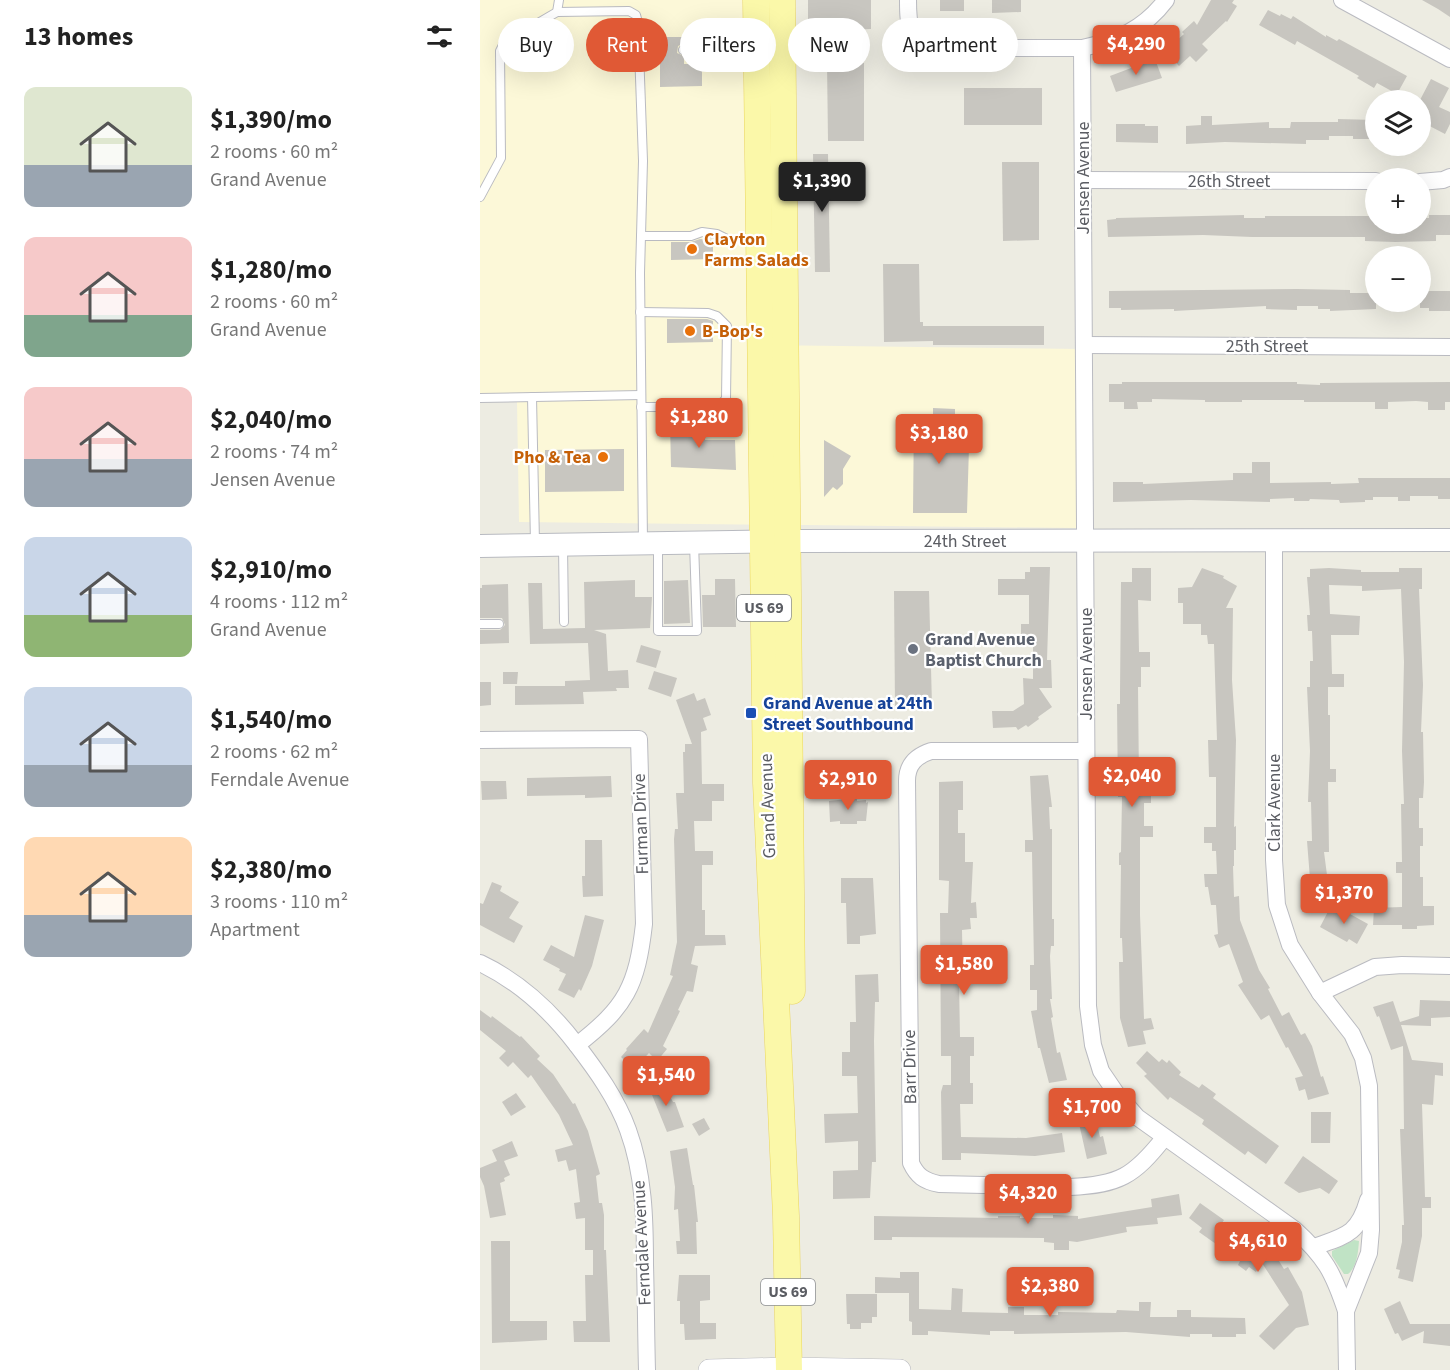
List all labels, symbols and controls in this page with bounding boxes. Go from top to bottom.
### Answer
text: 13 homes [24,18,133,55]
chip: Buy [498,18,574,72]
chip: Rent [586,18,668,72]
chip: Filters [680,18,776,72]
chip: New [788,18,870,72]
chip: Apartment [882,18,1018,72]
icon: filters [423,20,456,53]
pin: $4,290 [1087,25,1185,76]
text: $4,290 [1107,30,1165,58]
map controls [1365,90,1431,312]
button: layers [1365,90,1431,156]
text: $1,390/mo [210,101,332,138]
icon: home [72,111,144,183]
street label: Jensen Avenue [1071,122,1096,234]
text: 2 rooms · 60 m² [210,138,338,166]
pin: $1,390 [773,162,871,213]
text: Grand Avenue [210,166,327,194]
text: $1,390 [793,167,851,195]
button: + [1365,168,1431,234]
street label: 26th Street [1188,169,1270,194]
place label: Clayton Farms Salads [704,227,809,273]
marker: Clayton Farms Salads [685,242,699,256]
button: − [1365,246,1431,312]
text: $1,280/mo [210,251,332,288]
icon: home [72,261,144,333]
text: 2 rooms · 60 m² [210,288,338,316]
text: Grand Avenue [210,316,327,344]
place label: B-Bop's [702,319,763,344]
marker: B-Bop's [683,324,697,338]
street label: 25th Street [1226,334,1308,359]
pin: $1,280 [650,398,748,449]
text: $2,040/mo [210,401,332,438]
text: $1,280 [670,403,728,431]
icon: home [72,411,144,483]
pin: $3,180 [890,414,988,465]
text: $3,180 [910,419,968,447]
text: 2 rooms · 74 m² [210,438,338,466]
place label: Pho & Tea [514,445,591,470]
marker: Pho & Tea [596,450,610,464]
text: Jensen Avenue [210,466,335,494]
street label: 24th Street [924,529,1006,554]
text: $2,910/mo [210,551,332,588]
icon: home [72,561,144,633]
text: 4 rooms · 112 m² [210,588,348,616]
road number: US 69 [737,595,791,621]
street label: Jensen Avenue [1074,608,1099,720]
text: Grand Avenue [210,616,327,644]
place label: Grand Avenue Baptist Church [925,627,1042,673]
marker: Grand Avenue Baptist Church [906,642,920,656]
place label: Grand Avenue at 24th Street Southbound [763,691,933,737]
text: $1,540/mo [210,701,332,738]
marker: Grand Avenue at 24th Street Southbound [744,706,758,720]
icon: home [72,711,144,783]
text: 2 rooms · 62 m² [210,738,338,766]
street label: Grand Avenue [754,753,782,859]
street label: Clark Avenue [1262,754,1287,852]
pin: $2,040 [1083,757,1181,808]
pin: $2,910 [799,760,897,811]
text: $2,040 [1103,762,1161,790]
text: $2,910 [819,765,877,793]
text: Ferndale Avenue [210,766,349,794]
street label: Furman Drive [627,773,655,875]
text: $2,380/mo [210,851,332,888]
icon: home [72,861,144,933]
pin: $1,370 [1295,874,1393,925]
text: $1,370 [1315,879,1373,907]
text: 3 rooms · 110 m² [210,888,348,916]
text: Apartment [210,916,300,944]
pin: $1,580 [915,945,1013,996]
text: $1,580 [935,950,993,978]
street label: Barr Drive [897,1029,923,1105]
pin: $1,540 [617,1056,715,1107]
text: $1,540 [637,1061,695,1089]
pin: $1,700 [1043,1088,1141,1139]
text: $1,700 [1063,1093,1121,1121]
pin: $4,320 [979,1174,1077,1225]
text: $4,320 [999,1179,1057,1207]
street label: Ferndale Avenue [626,1180,658,1306]
pin: $4,610 [1209,1222,1307,1273]
text: $4,610 [1229,1227,1287,1255]
pin: $2,380 [1001,1267,1099,1318]
text: $2,380 [1021,1272,1079,1300]
road number: US 69 [761,1279,815,1305]

